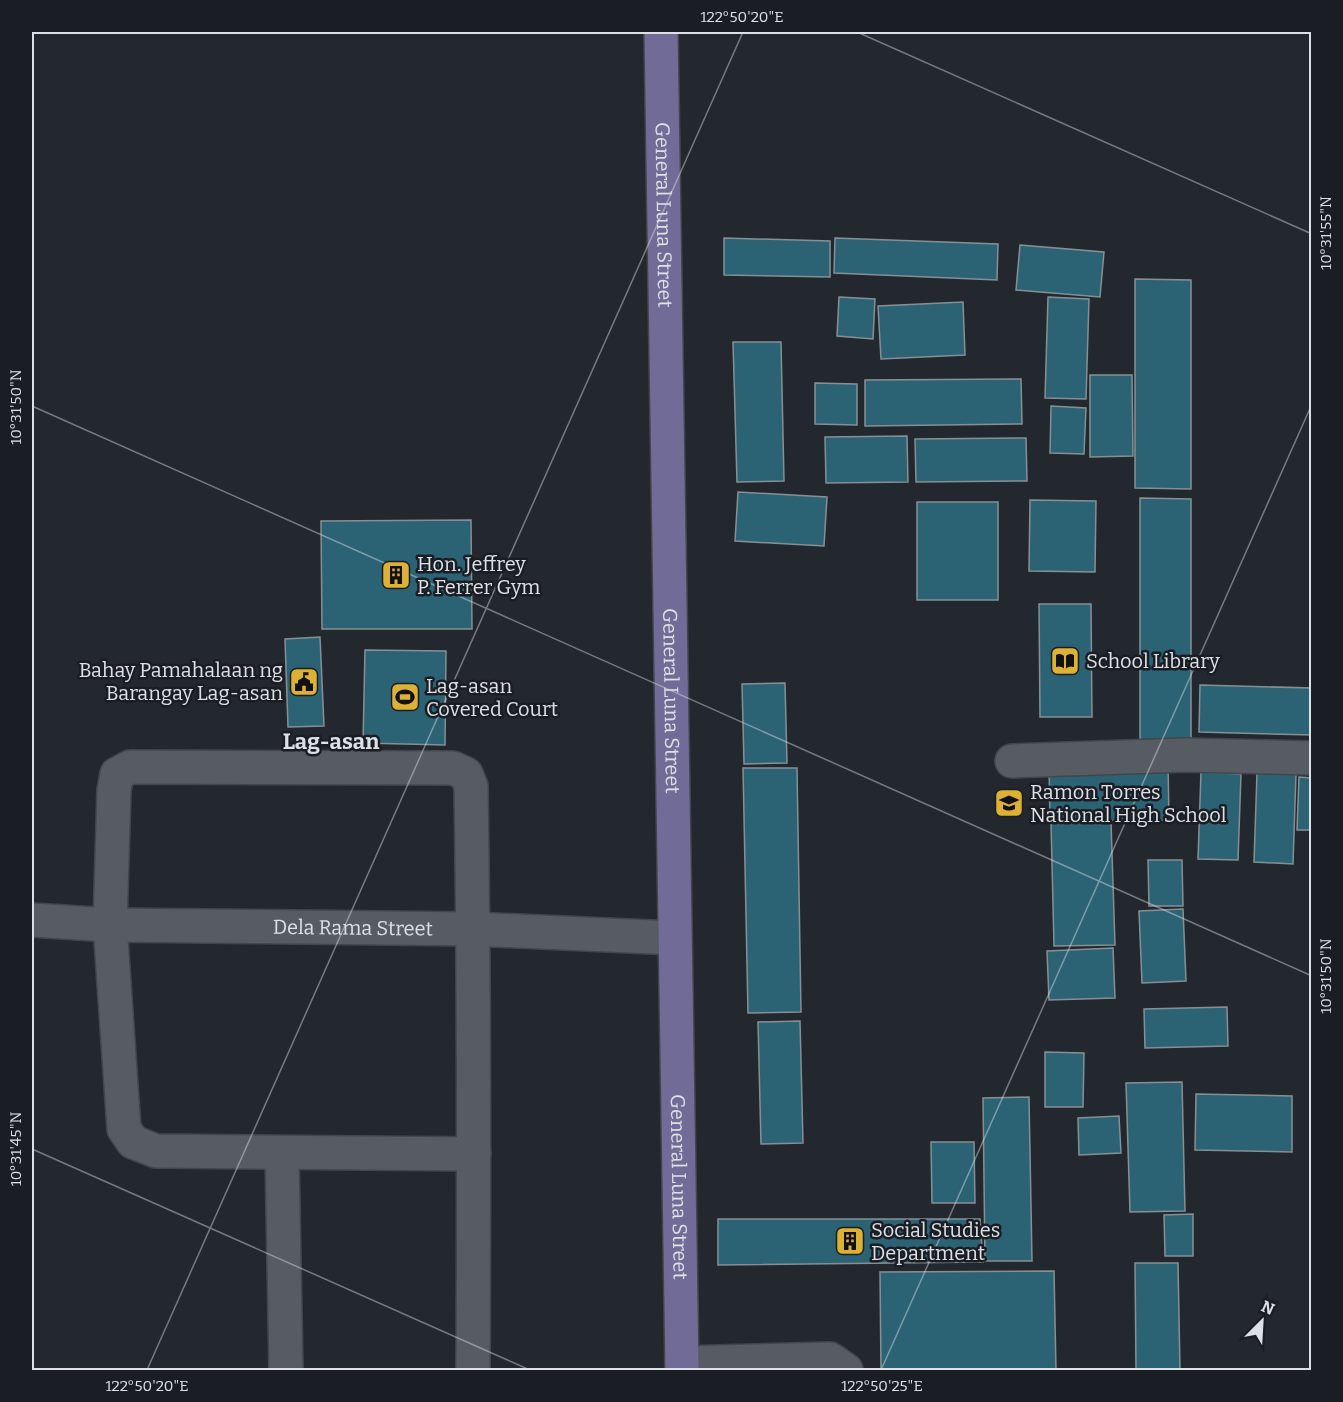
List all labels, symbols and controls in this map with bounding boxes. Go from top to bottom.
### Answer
text: 122°50'20"E [700,8,784,26]
street label: General Luna Street [650,122,677,308]
text: 10°31'55"N [1317,196,1335,270]
text: 10°31'50"N [7,369,25,445]
place label: Hon. Jeffrey P. Ferrer Gym [417,552,540,599]
building icon: Hon. Jeffrey P. Ferrer Gym [380,559,412,591]
street label: General Luna Street [658,608,685,794]
library icon: School Library [1049,645,1081,677]
place label: School Library [1086,649,1220,673]
place label: Bahay Pamahalaan ng Barangay Lag-asan [79,658,283,705]
public building icon: Bahay Pamahalaan ng Barangay Lag-asan [288,666,320,698]
place label: Lag-asan Covered Court [426,674,558,721]
sports icon: Lag-asan Covered Court [389,681,421,713]
district label: Lag-asan [283,728,379,755]
place label: Ramon Torres National High School [1030,780,1227,827]
school or university icon: Ramon Torres National High School [993,787,1025,819]
street label: Dela Rama Street [273,915,433,941]
text: 10°31'50"N [1317,938,1335,1014]
street label: General Luna Street [666,1094,693,1280]
text: 10°31'45"N [7,1112,25,1186]
place label: Social Studies Department [871,1218,1000,1265]
building icon: Social Studies Department [834,1225,866,1257]
north arrow [1232,1291,1292,1351]
text: N [1258,1297,1277,1319]
text: 122°50'20"E [105,1377,189,1395]
text: 122°50'25"E [841,1377,923,1395]

